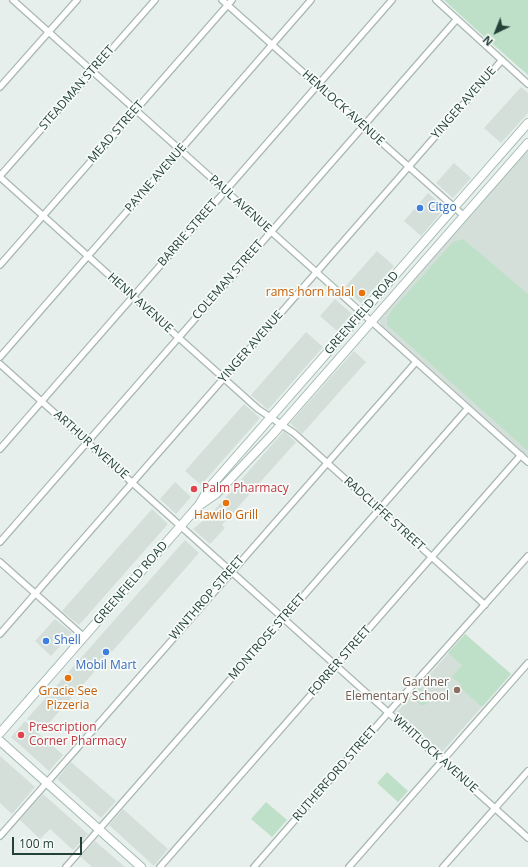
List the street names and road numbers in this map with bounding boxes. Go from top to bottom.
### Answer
street label: STEADMAN STREET [36,43,118,133]
street label: YINGER AVENUE [429,64,499,142]
street label: HEMLOCK AVENUE [299,67,387,149]
street label: MEAD STREET [85,98,147,166]
street label: PAYNE AVENUE [122,141,190,215]
street label: PAUL AVENUE [206,172,274,236]
street label: BARRIE STREET [155,197,221,269]
street label: COLEMAN STREET [189,237,267,323]
street label: GREENFIELD ROAD [322,268,402,358]
street label: HENN AVENUE [105,270,175,336]
street label: YINGER AVENUE [216,308,286,386]
street label: ARTHUR AVENUE [51,408,131,482]
street label: RADCLIFFE STREET [341,474,427,554]
street label: GREENFIELD ROAD [91,538,171,628]
street label: WINTHROP STREET [167,553,247,643]
street label: MONTROSE STREET [226,591,308,683]
street label: FORRER STREET [306,623,374,699]
street label: WHITLOCK AVENUE [390,712,480,796]
street label: RUTHERFORD STREET [290,724,380,824]

